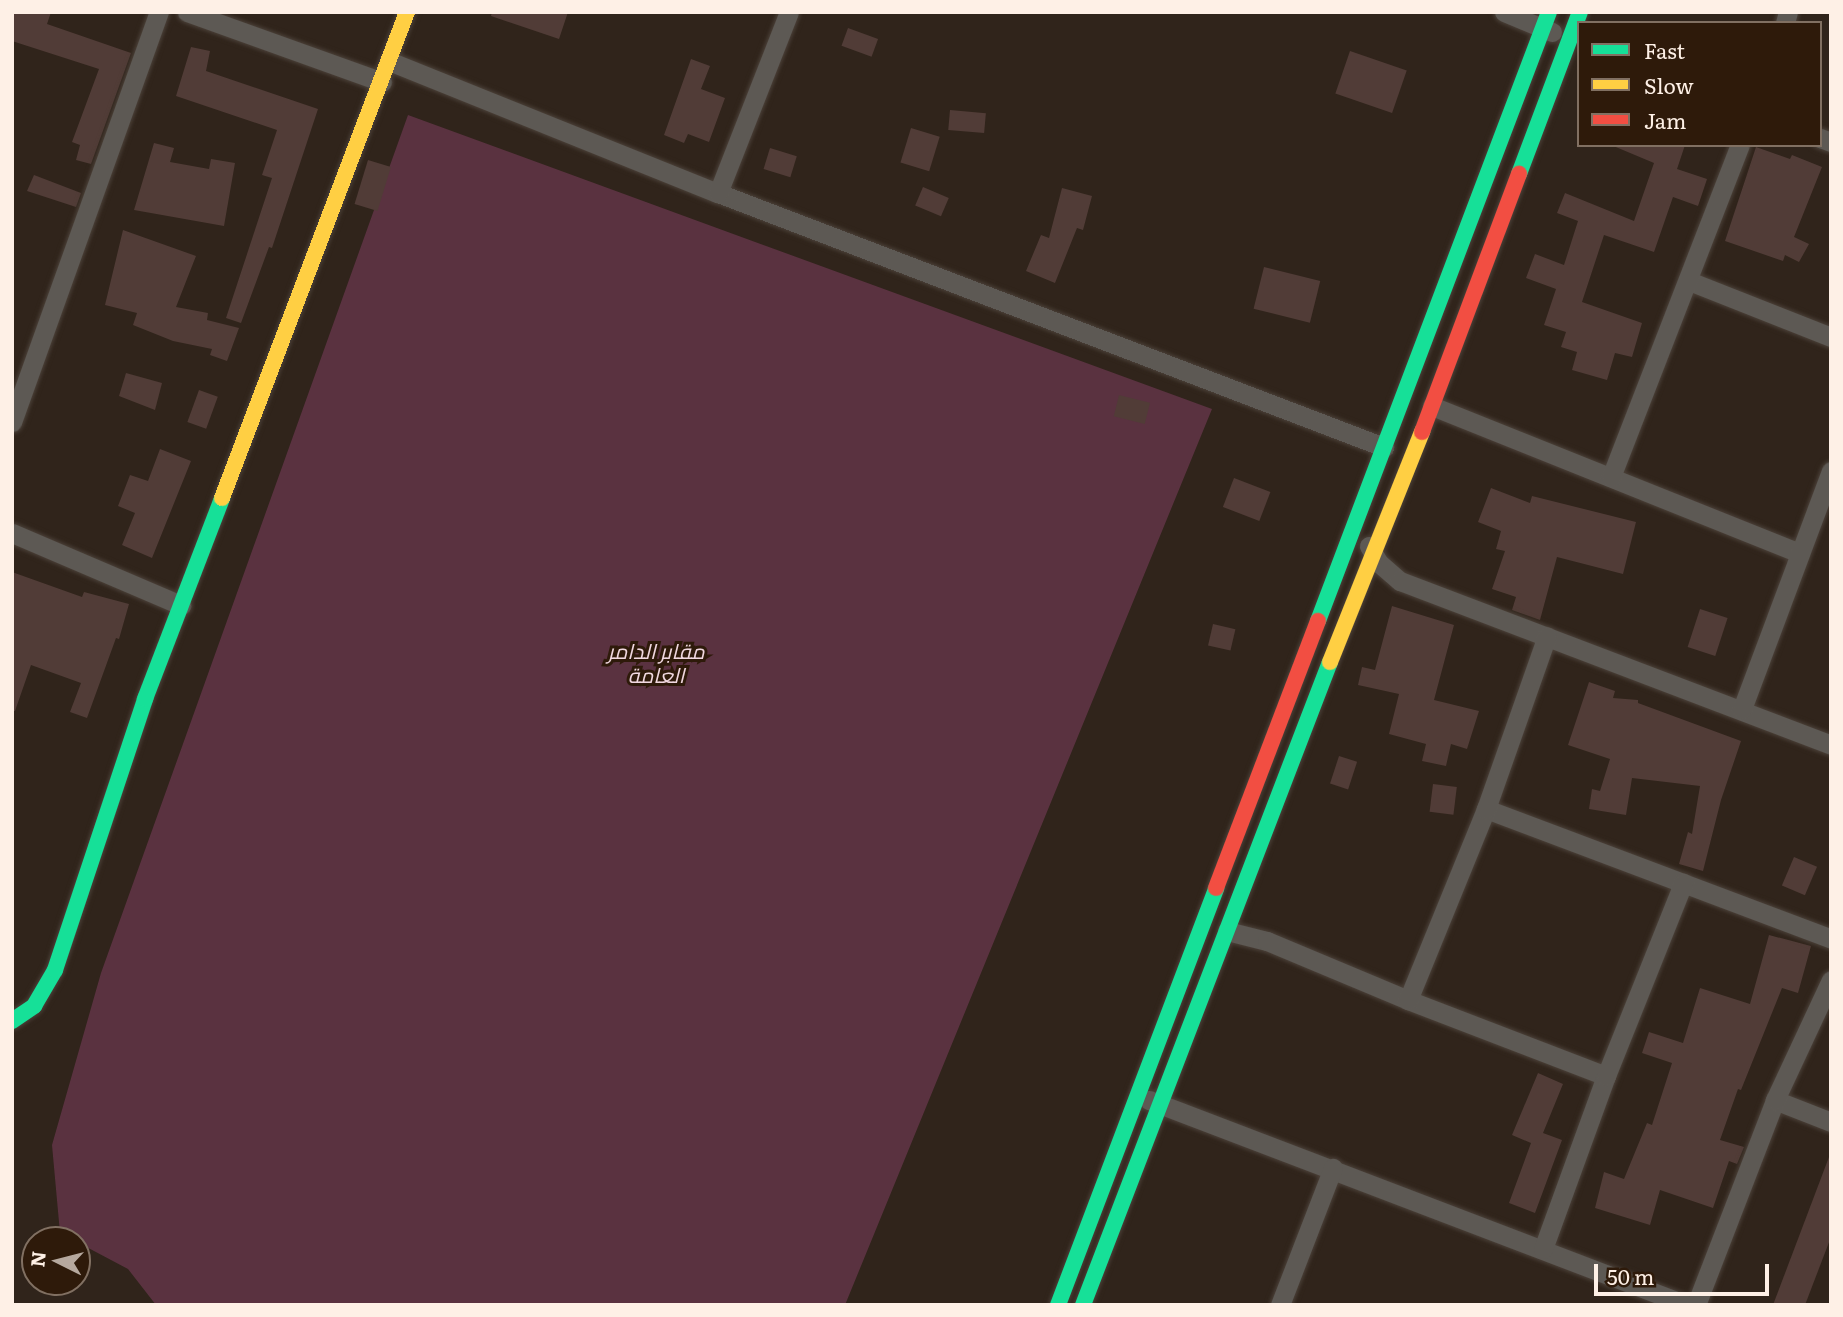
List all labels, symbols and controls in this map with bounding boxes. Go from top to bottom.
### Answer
legend [1577,21,1822,147]
text: Fast [1644,34,1685,65]
text: Slow [1644,69,1694,100]
text: Jam [1644,104,1686,135]
park label: مقابر الدامر العامة [607,637,705,687]
north arrow [21,1226,91,1296]
text: N [22,1250,52,1268]
scale bar [1598,1250,1773,1294]
text: 50 m [1607,1260,1654,1291]

